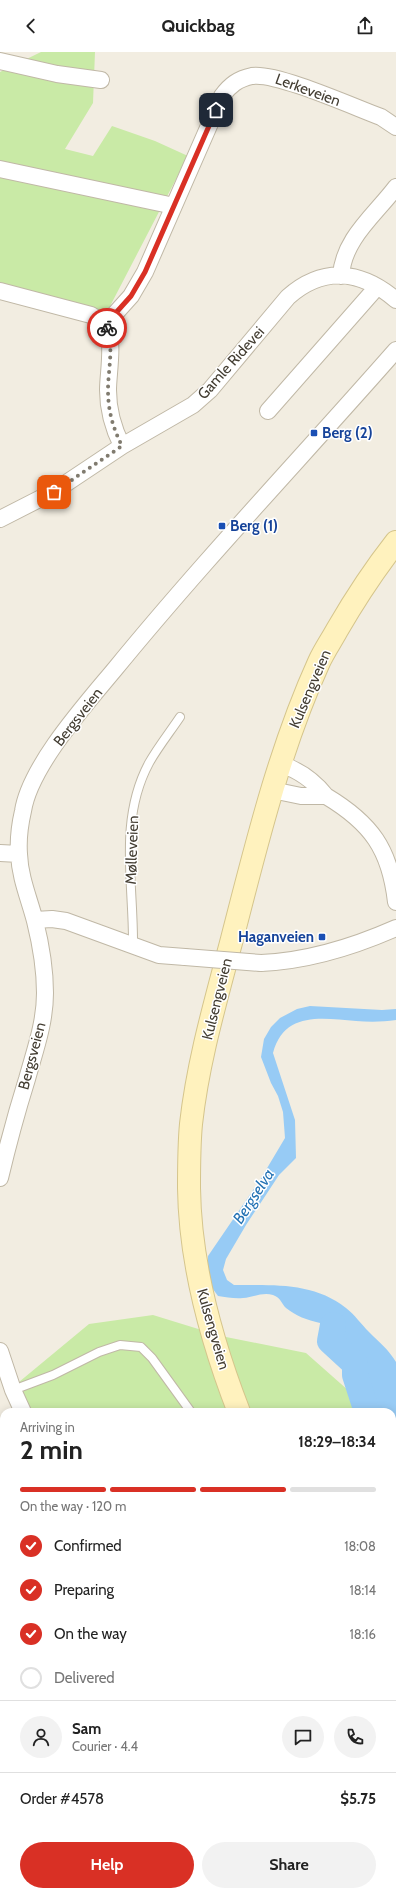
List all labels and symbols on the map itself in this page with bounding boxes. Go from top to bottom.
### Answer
street label: Lerkeveien [273,70,343,110]
pin [199,93,233,127]
courier [87,308,127,348]
street label: Gamle Ridevei [194,323,268,403]
place label: Berg (2) [322,424,373,442]
marker: Berg (2) [309,428,319,438]
pin [37,475,71,509]
place label: Berg (1) [230,517,278,535]
marker: Berg (1) [217,521,227,531]
street label: Kulsengveien [285,647,335,731]
street label: Bergsveien [50,684,106,750]
street label: Mølleveien [122,815,142,885]
place label: Haganveien [238,928,314,946]
marker: Haganveien [317,932,327,942]
street label: Kulsengveien [198,956,236,1042]
street label: Bergsveien [14,1020,50,1092]
water label: Bergselva [229,1165,278,1227]
street label: Kulsengveien [193,1286,233,1372]

